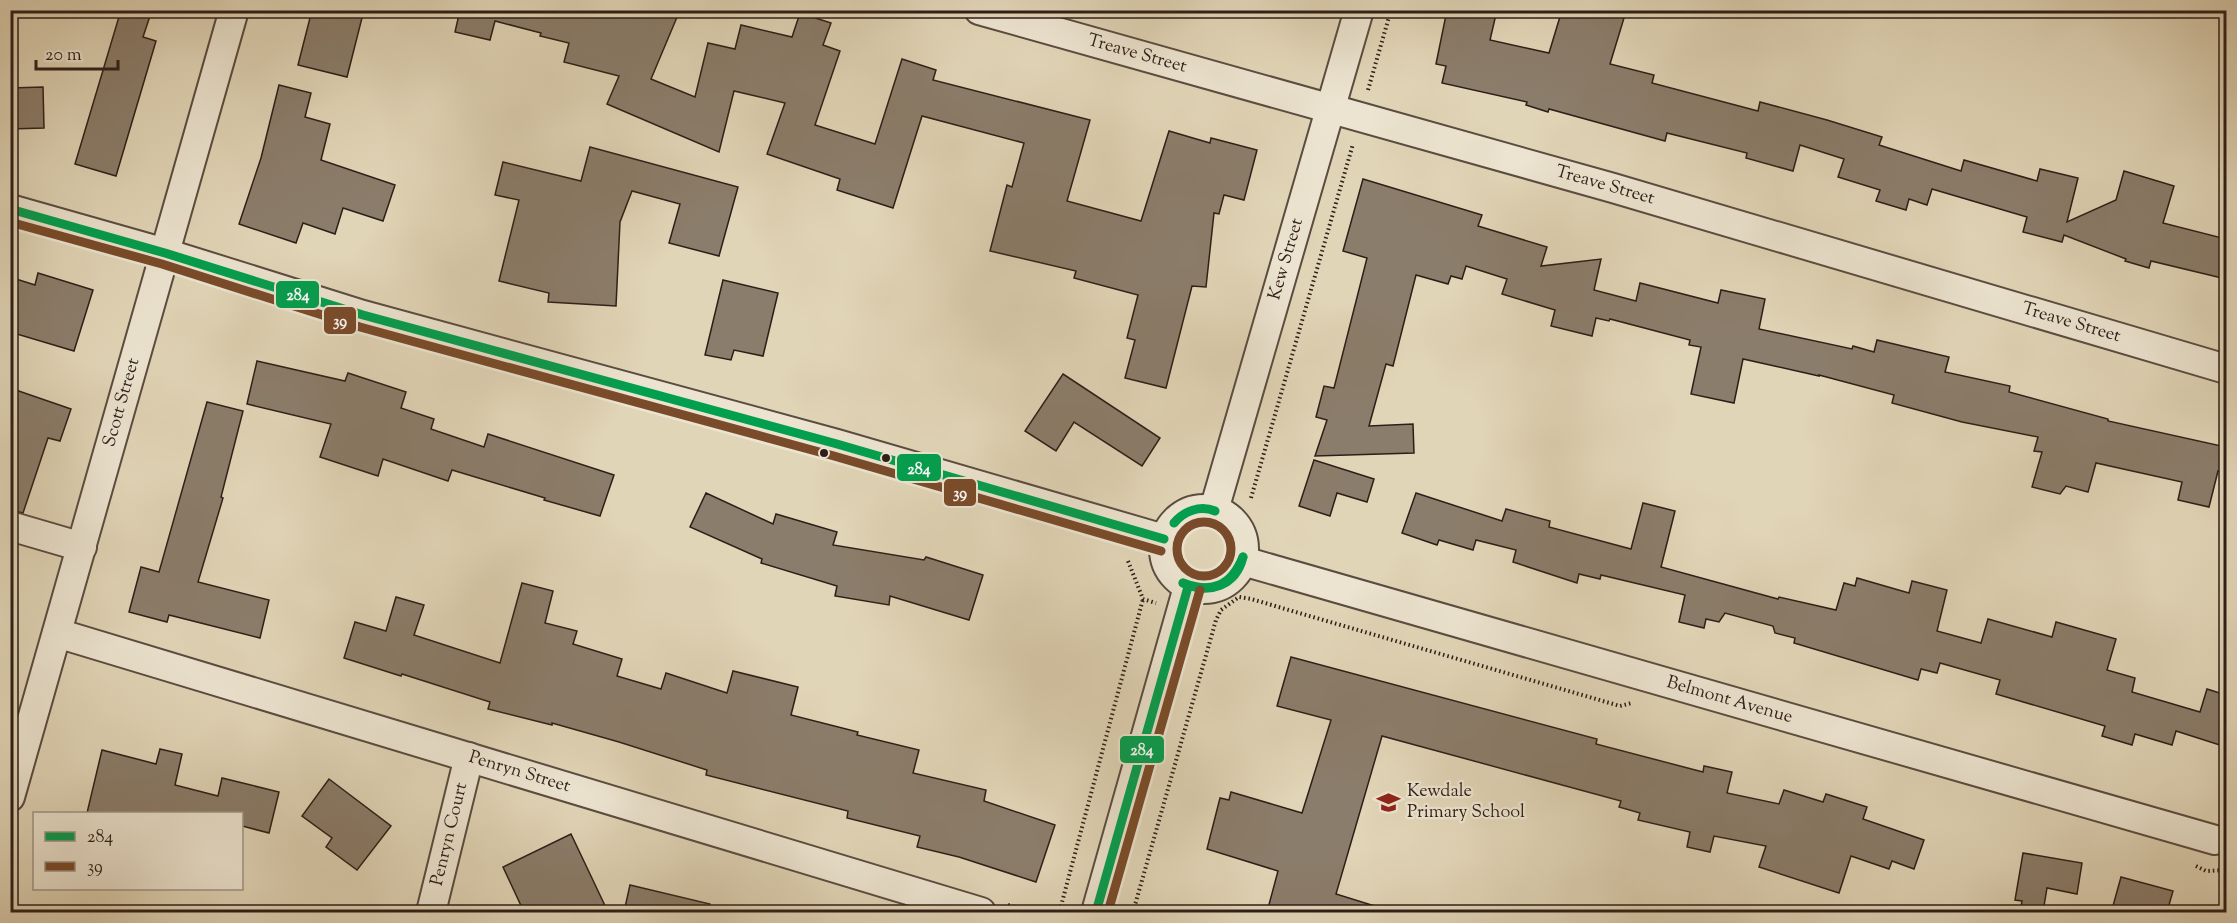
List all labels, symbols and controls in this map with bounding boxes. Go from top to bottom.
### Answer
street label: Treave Street [1084,28,1189,81]
scale bar [36,33,118,71]
text: 20 m [45,43,82,69]
street label: Treave Street [1552,159,1657,212]
street label: Kew Street [1262,215,1311,303]
line badge: 284 [275,280,320,309]
text: 284 [286,285,310,308]
street label: Treave Street [2018,296,2123,350]
line badge: 39 [323,306,357,335]
text: 39 [333,311,347,334]
street label: Scott Street [97,355,147,450]
unlabelled marker [818,447,830,459]
unlabelled marker [880,452,892,464]
line badge: 284 [896,453,942,482]
text: 284 [907,459,931,482]
line badge: 39 [943,478,977,507]
text: 39 [953,483,967,506]
street label: Belmont Avenue [1663,670,1795,731]
line badge: 284 [1119,735,1165,764]
text: 284 [1130,740,1154,763]
street label: Penryn Street [465,745,573,800]
place label: Kewdale Primary School [1407,779,1525,826]
street label: Penryn Court [425,780,475,889]
school or university icon: Kewdale Primary School [1376,789,1402,815]
legend [33,812,243,890]
text: 284 [87,825,113,851]
text: 39 [87,855,103,881]

